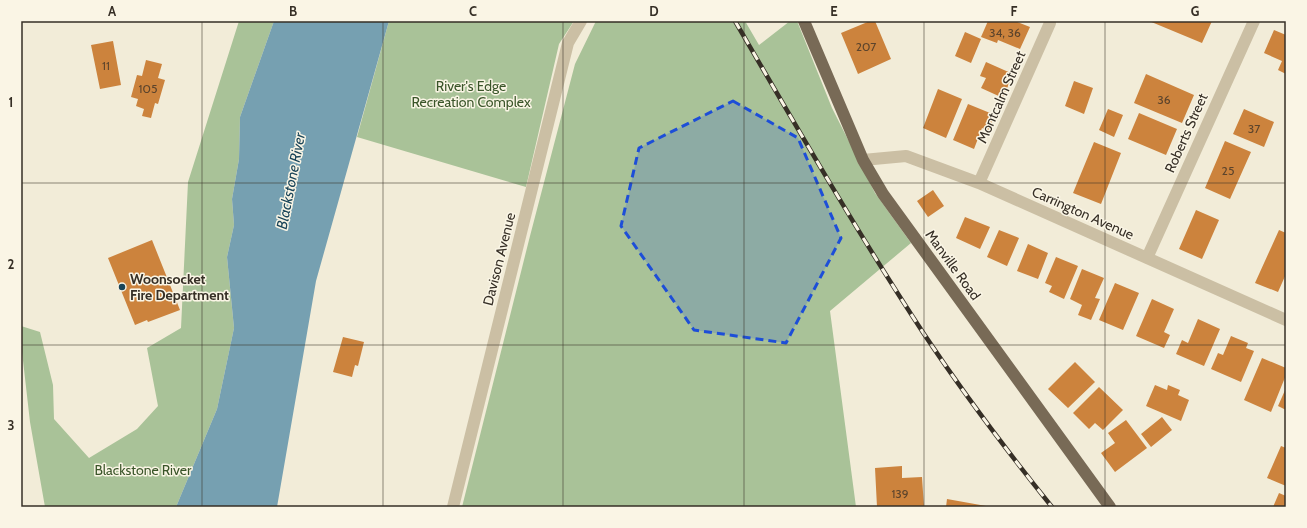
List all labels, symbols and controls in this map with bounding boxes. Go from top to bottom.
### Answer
text: A [108,3,117,19]
text: B [289,3,297,19]
text: C [469,3,477,19]
text: D [649,3,659,19]
text: E [830,3,838,19]
text: F [1011,3,1018,19]
text: G [1191,3,1200,19]
house number: 34, 36 [989,25,1021,40]
house number: 207 [856,39,876,54]
street label: Montcalm Street [973,48,1029,146]
house number: 11 [102,58,110,73]
park label: River's Edge Recreation Complex [411,77,531,111]
house number: 105 [139,81,157,96]
street label: Roberts Street [1161,90,1212,175]
house number: 36 [1157,92,1171,107]
text: 1 [9,94,13,110]
house number: 37 [1248,121,1260,136]
water label: Blackstone River [273,130,309,231]
house number: 25 [1222,163,1234,178]
street label: Carrington Avenue [1029,182,1137,244]
street label: Davison Avenue [479,211,519,307]
street label: Manville Road [921,226,985,304]
text: 2 [8,256,15,272]
place label: Woonsocket Fire Department [130,270,229,304]
marker: Woonsocket Fire Department [117,282,127,292]
text: 3 [7,417,15,433]
park label: Blackstone River [95,461,192,479]
house number: 139 [891,486,909,501]

